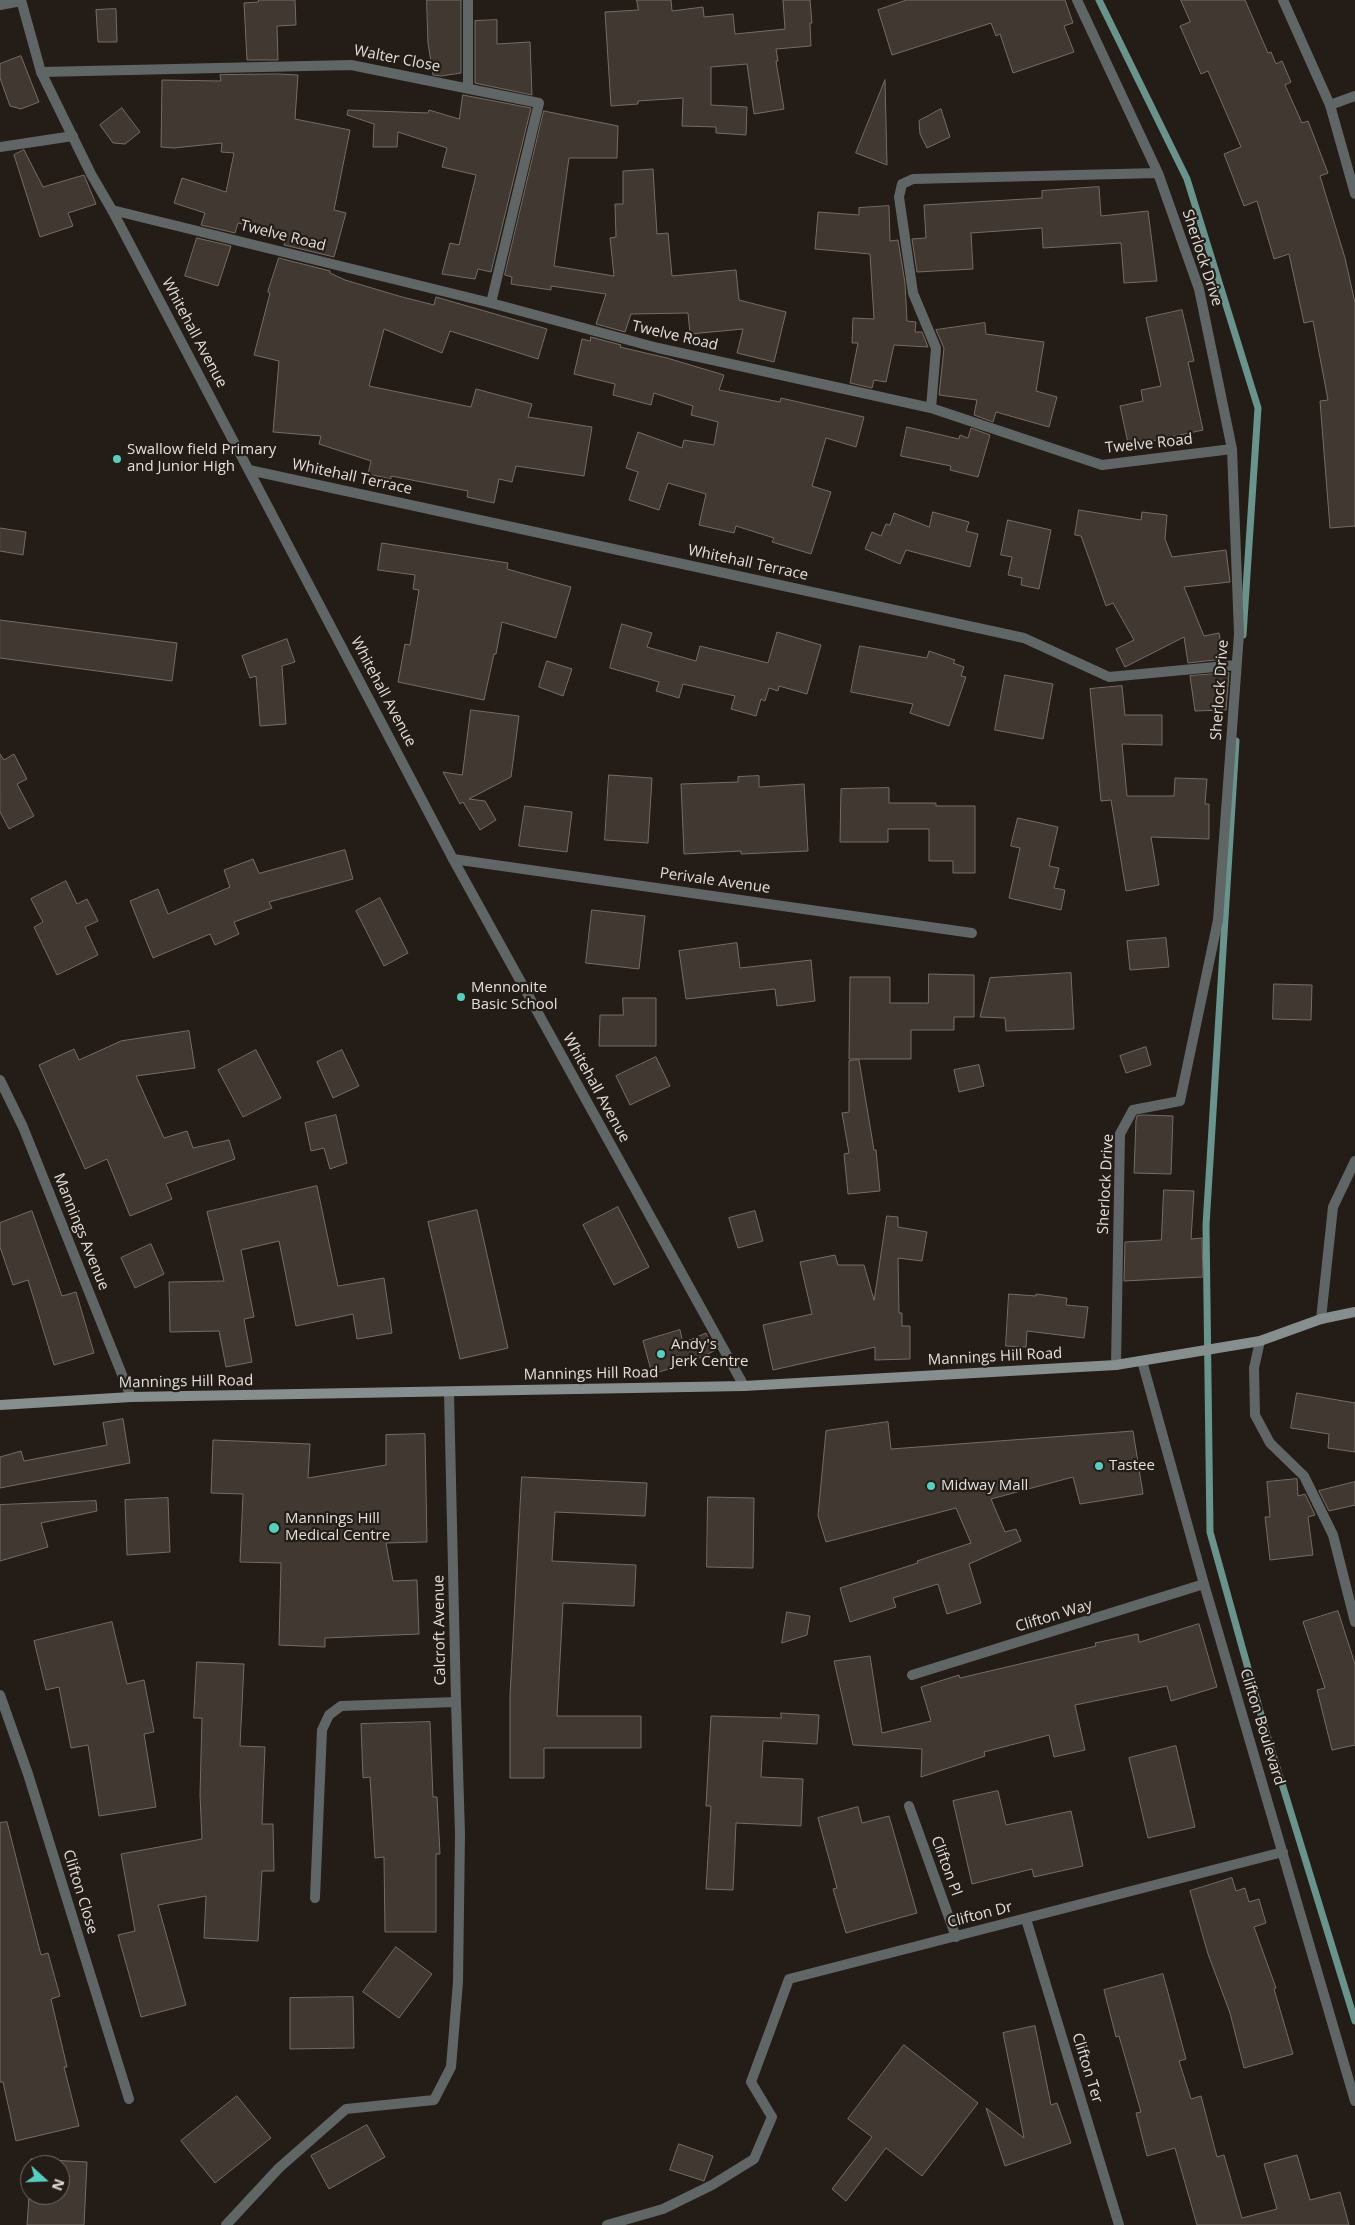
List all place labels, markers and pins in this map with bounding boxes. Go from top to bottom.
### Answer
place label: Swallow field Primary and Junior High [127,441,276,476]
marker: Swallow field Primary and Junior High [111,453,123,465]
place label: Mennonite Basic School [471,979,557,1014]
marker: Mennonite Basic School [455,991,467,1003]
place label: Andy's Jerk Centre [671,1336,748,1371]
marker: Andy's Jerk Centre [655,1348,667,1360]
place label: Tastee [1109,1457,1155,1475]
marker: Tastee [1093,1460,1105,1472]
place label: Midway Mall [941,1477,1028,1495]
marker: Midway Mall [925,1480,937,1492]
place label: Mannings Hill Medical Centre [285,1510,390,1545]
marker: Mannings Hill Medical Centre [267,1521,281,1535]

